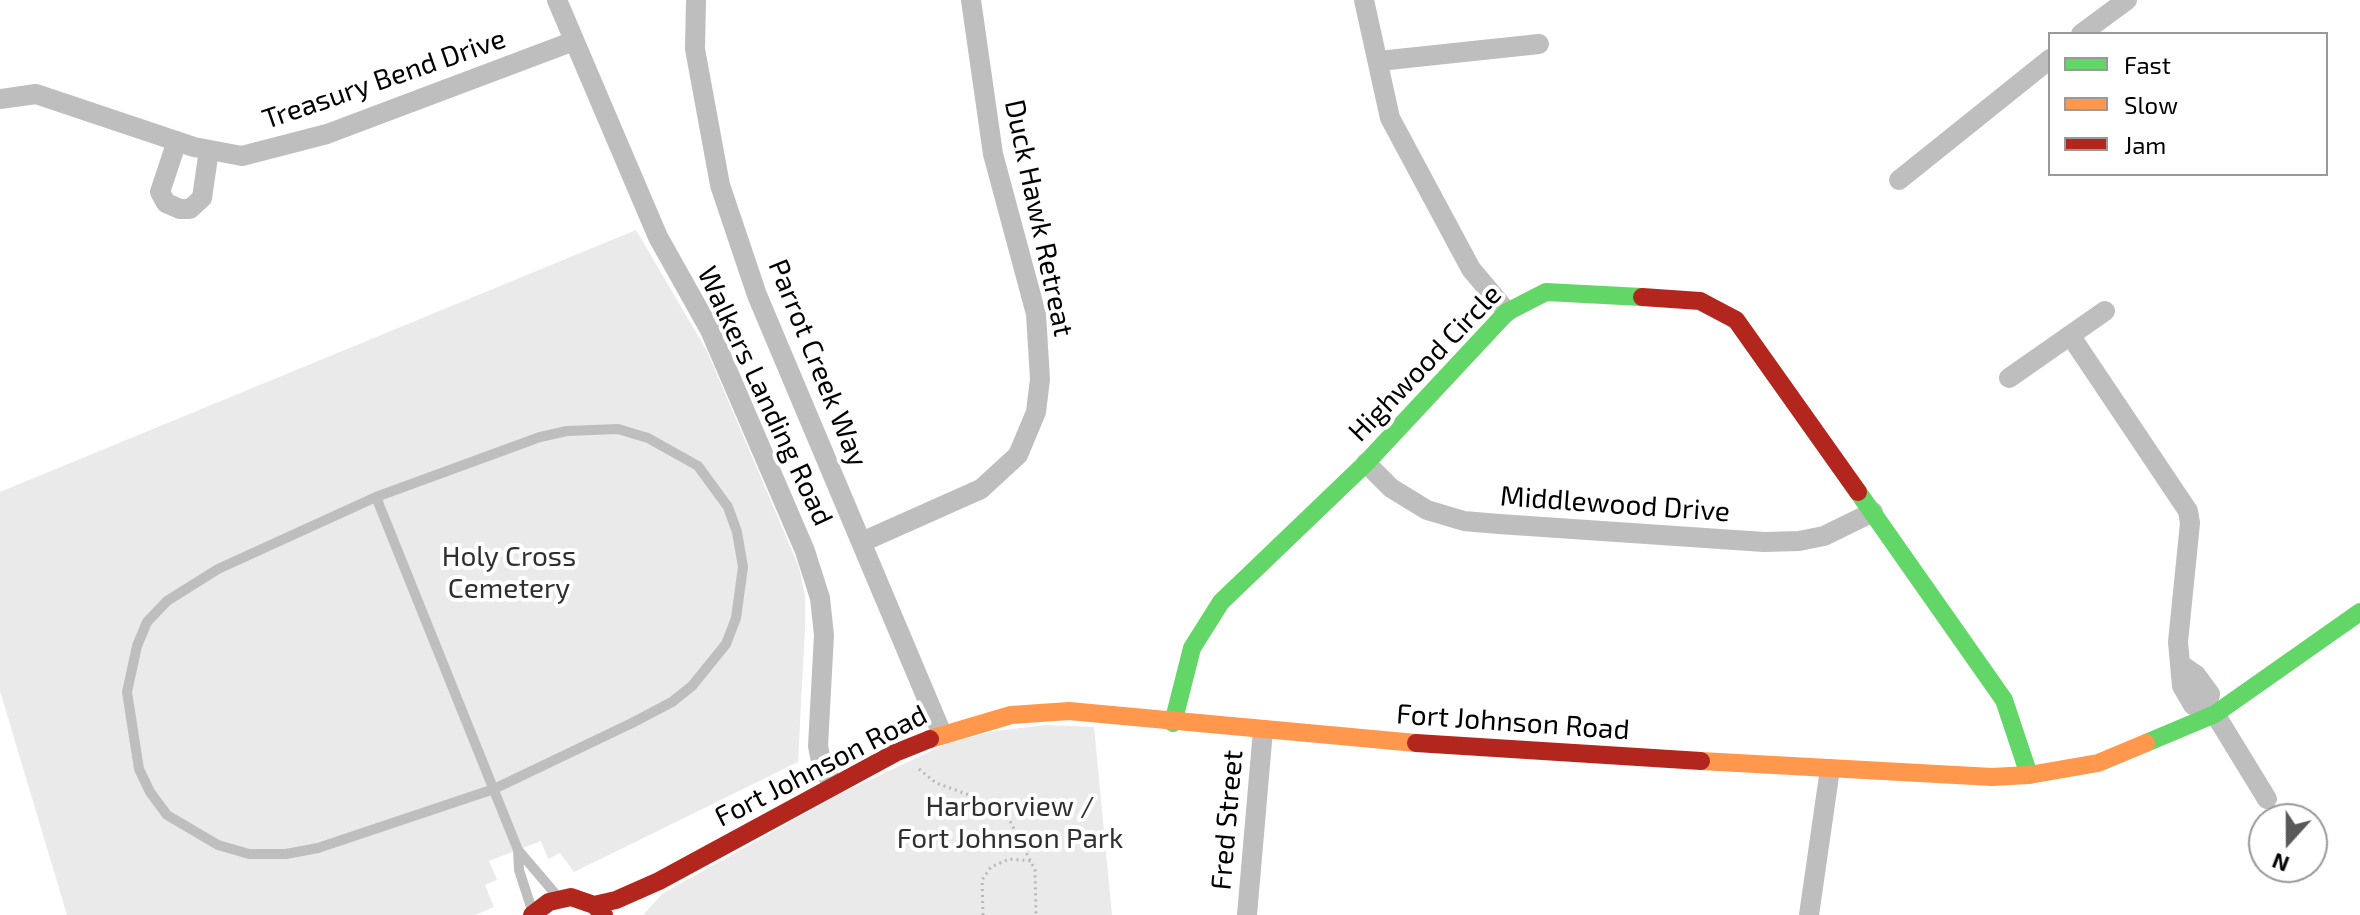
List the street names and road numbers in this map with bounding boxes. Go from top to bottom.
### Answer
street label: Treasury Bend Drive [258,22,510,136]
street label: Duck Hawk Retreat [997,97,1081,339]
street label: Parrot Creek Way [761,255,875,471]
street label: Walkers Landing Road [690,261,840,531]
street label: Highwood Circle [1342,277,1508,449]
street label: Middlewood Drive [1499,479,1731,529]
street label: Fort Johnson Road [1395,697,1631,747]
street label: Fort Johnson Road [709,698,933,834]
street label: Fred Street [1204,748,1250,892]

